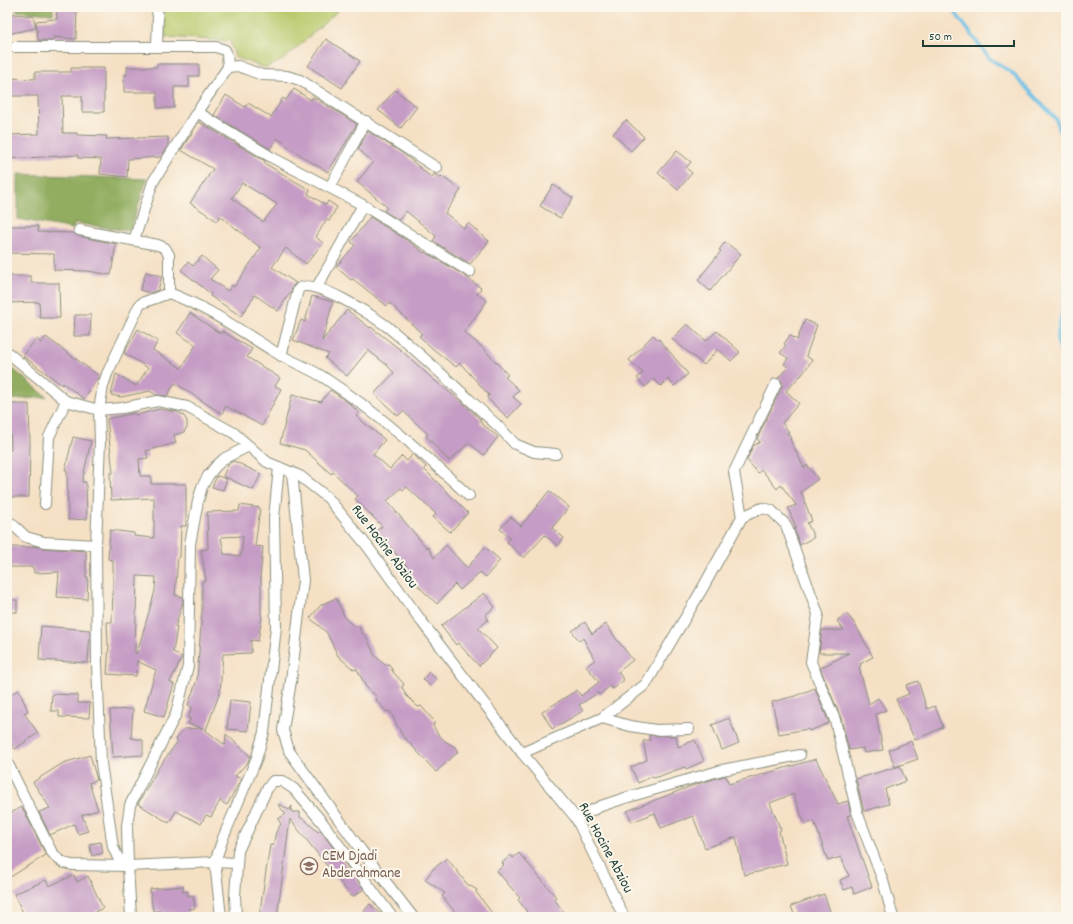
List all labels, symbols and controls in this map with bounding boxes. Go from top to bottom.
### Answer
scale bar [923,22,1014,48]
text: 50 m [929,29,952,46]
street label: Rue Hocine Abziou [345,500,423,594]
street label: Rue Hocine Abziou [572,799,638,897]
place label: CEM Djadi Abderahmane [322,846,401,885]
school or university icon: CEM Djadi Abderahmane [299,856,319,876]

